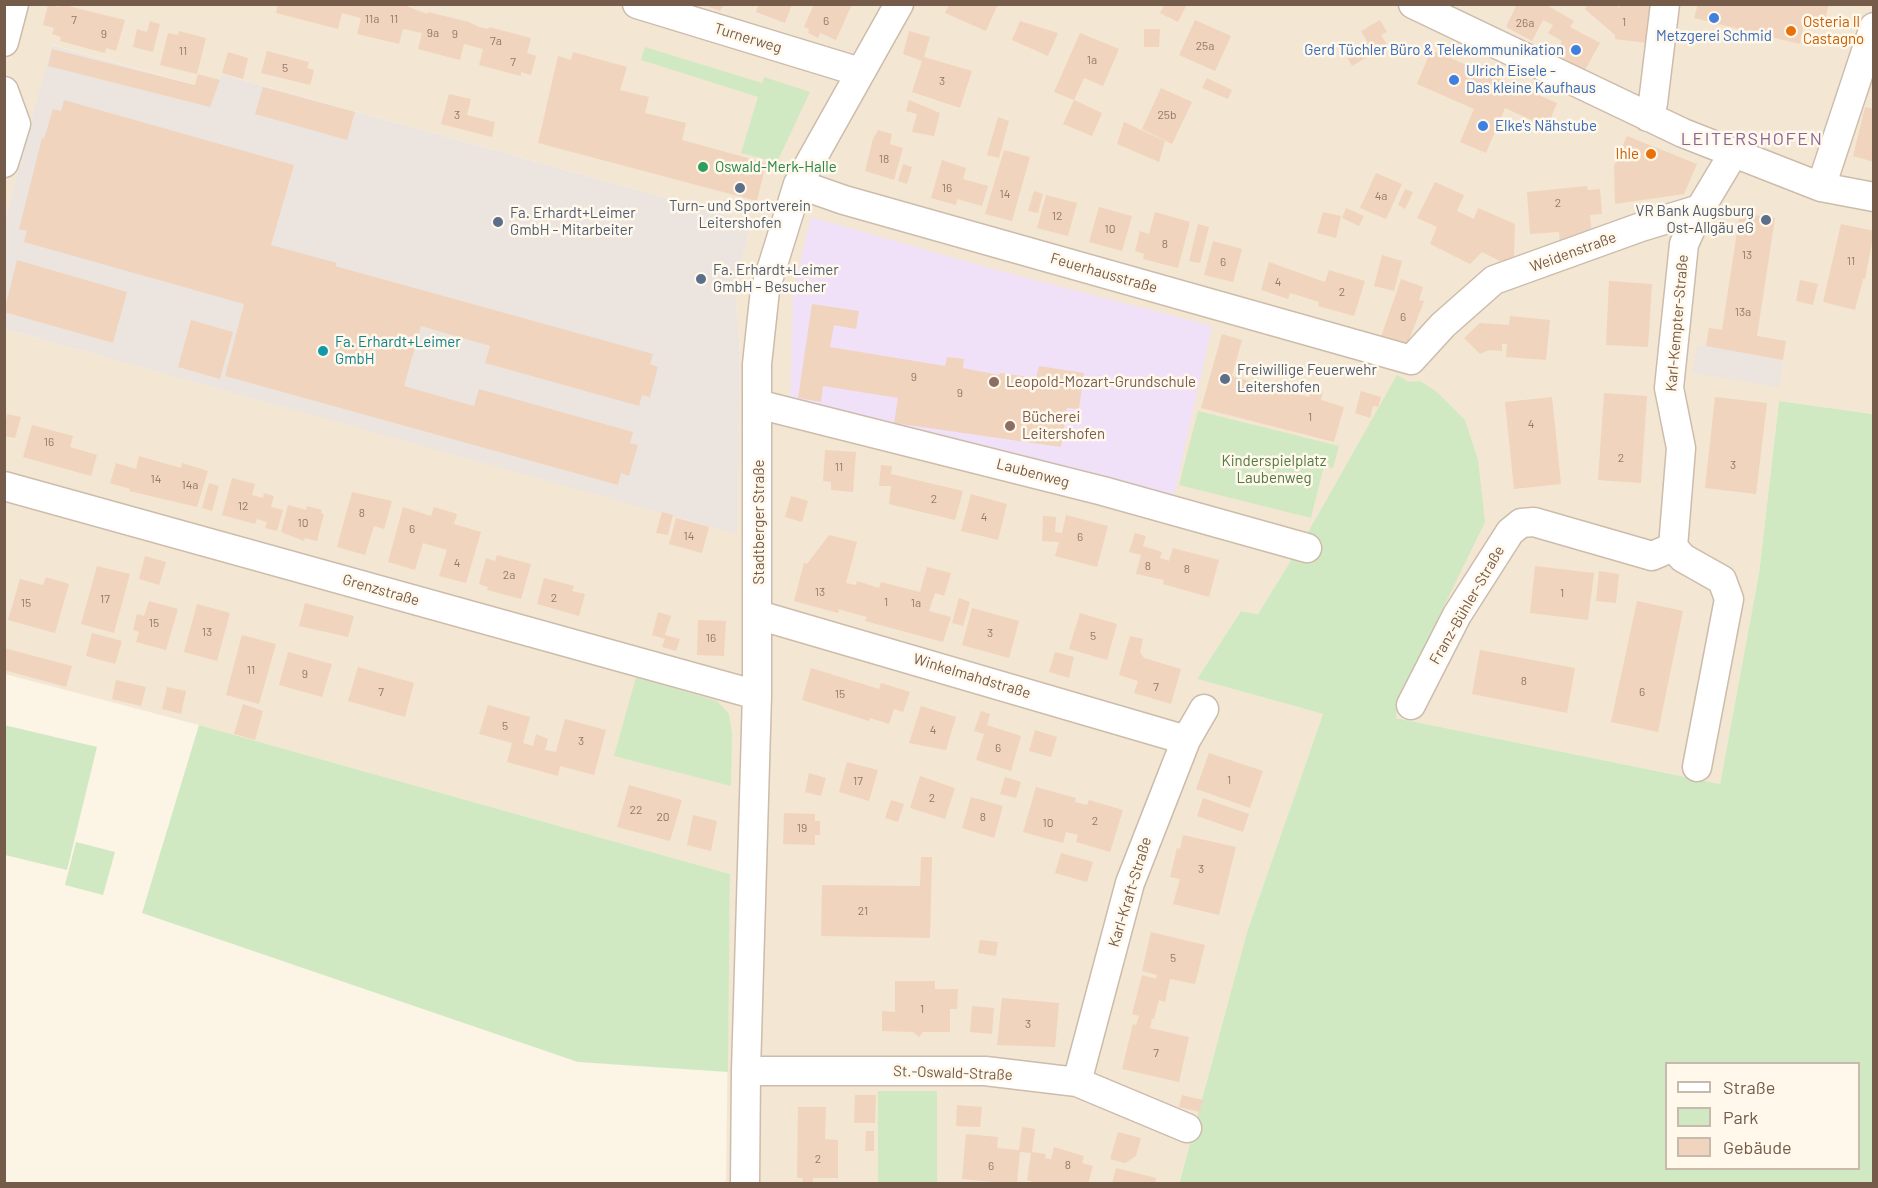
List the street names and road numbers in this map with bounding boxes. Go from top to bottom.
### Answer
street label: Turnerweg [712,19,784,57]
street label: Weidenstraße [1527,228,1619,276]
street label: Feuerhausstraße [1049,249,1159,297]
street label: Karl-Kempter-Straße [1662,254,1692,392]
street label: Laubenweg [995,455,1071,491]
street label: Stadtberger Straße [750,459,768,585]
street label: Franz-Bühler-Straße [1426,543,1508,667]
street label: Grenzstraße [340,570,422,610]
street label: Winkelmahdstraße [911,650,1033,702]
street label: Karl-Kraft-Straße [1105,835,1155,949]
street label: St.-Oswald-Straße [893,1062,1013,1084]

